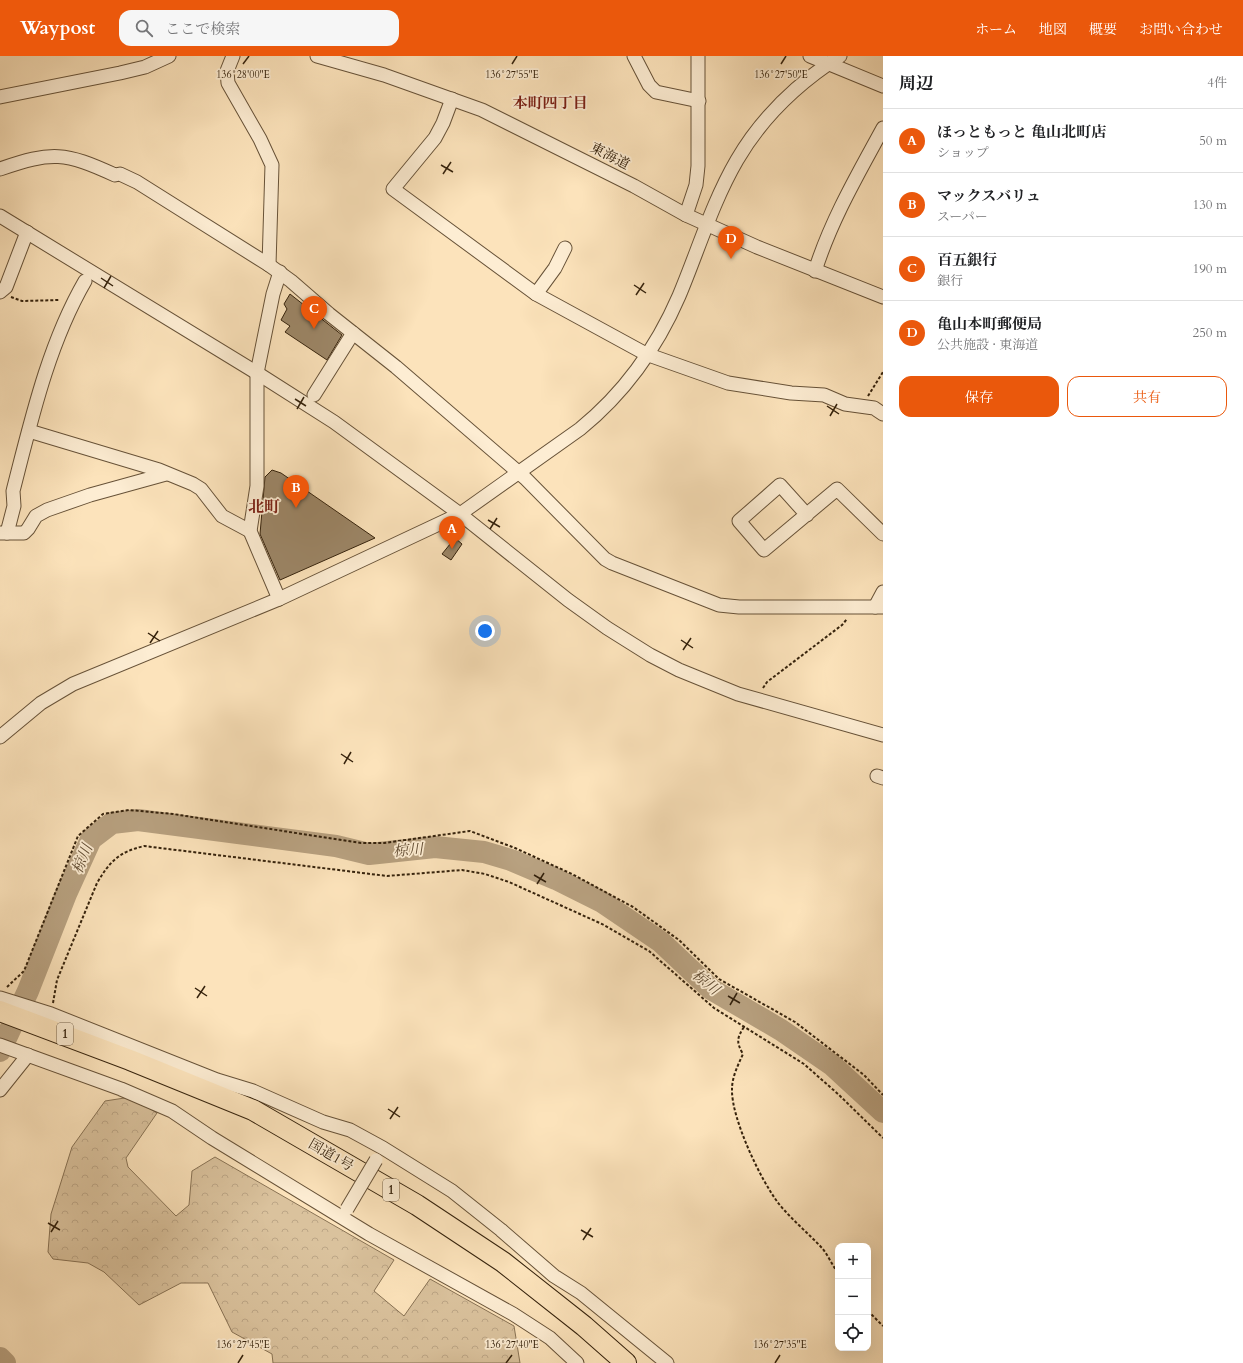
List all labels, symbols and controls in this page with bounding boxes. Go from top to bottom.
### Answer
search box [119,10,399,46]
text: Waypost [20,15,95,41]
icon: search [133,17,155,39]
text: ここで検索 [165,19,240,39]
text: ホーム [975,20,1017,39]
text: 地図 [1039,20,1067,39]
text: 概要 [1089,20,1117,39]
text: お問い合わせ [1139,20,1223,39]
text: 136°28'00"E [216,68,270,82]
text: 136°27'55"E [485,68,539,82]
text: 136°27'50"E [754,68,808,82]
text: 周辺 [899,72,933,95]
text: 4件 [1207,74,1227,92]
district label: 本町四丁目 [512,93,588,113]
text: ほっともっと 亀山北町店 [937,122,1106,142]
text: A [907,132,917,150]
text: 50 m [1199,132,1227,150]
street label: 東海道 [587,138,633,174]
text: ショップ [937,144,989,162]
text: マックスバリュ [937,186,1041,206]
text: B [907,196,917,214]
text: 130 m [1193,196,1227,214]
text: スーパー [937,208,988,226]
pin: D [718,226,744,259]
text: 百五銀行 [937,250,997,270]
text: C [907,260,917,278]
text: 190 m [1193,260,1227,278]
text: 銀行 [937,272,963,290]
pin: C [301,296,327,329]
text: 亀山本町郵便局 [937,314,1042,334]
text: D [906,324,918,342]
text: 250 m [1193,324,1227,342]
text: 公共施設 · 東海道 [937,336,1038,354]
button: 保存 [899,376,1059,417]
button: 共有 [1067,376,1227,417]
pin: B [283,475,309,508]
district label: 北町 [248,496,280,518]
pin: A [439,516,465,549]
your location [475,621,495,641]
water label: 椋川 [67,839,98,877]
water label: 椋川 [392,839,426,861]
water label: 椋川 [688,965,725,1000]
road number: 1 [57,1023,73,1045]
street label: 国道1号 [305,1134,357,1176]
road number: 1 [383,1179,399,1201]
map controls [835,1243,871,1351]
button: + [835,1243,871,1279]
button: − [835,1279,871,1315]
button: locate [835,1315,871,1351]
text: 136°27'45"E [216,1338,270,1352]
text: 136°27'40"E [485,1338,539,1352]
text: 136°27'35"E [753,1338,807,1352]

